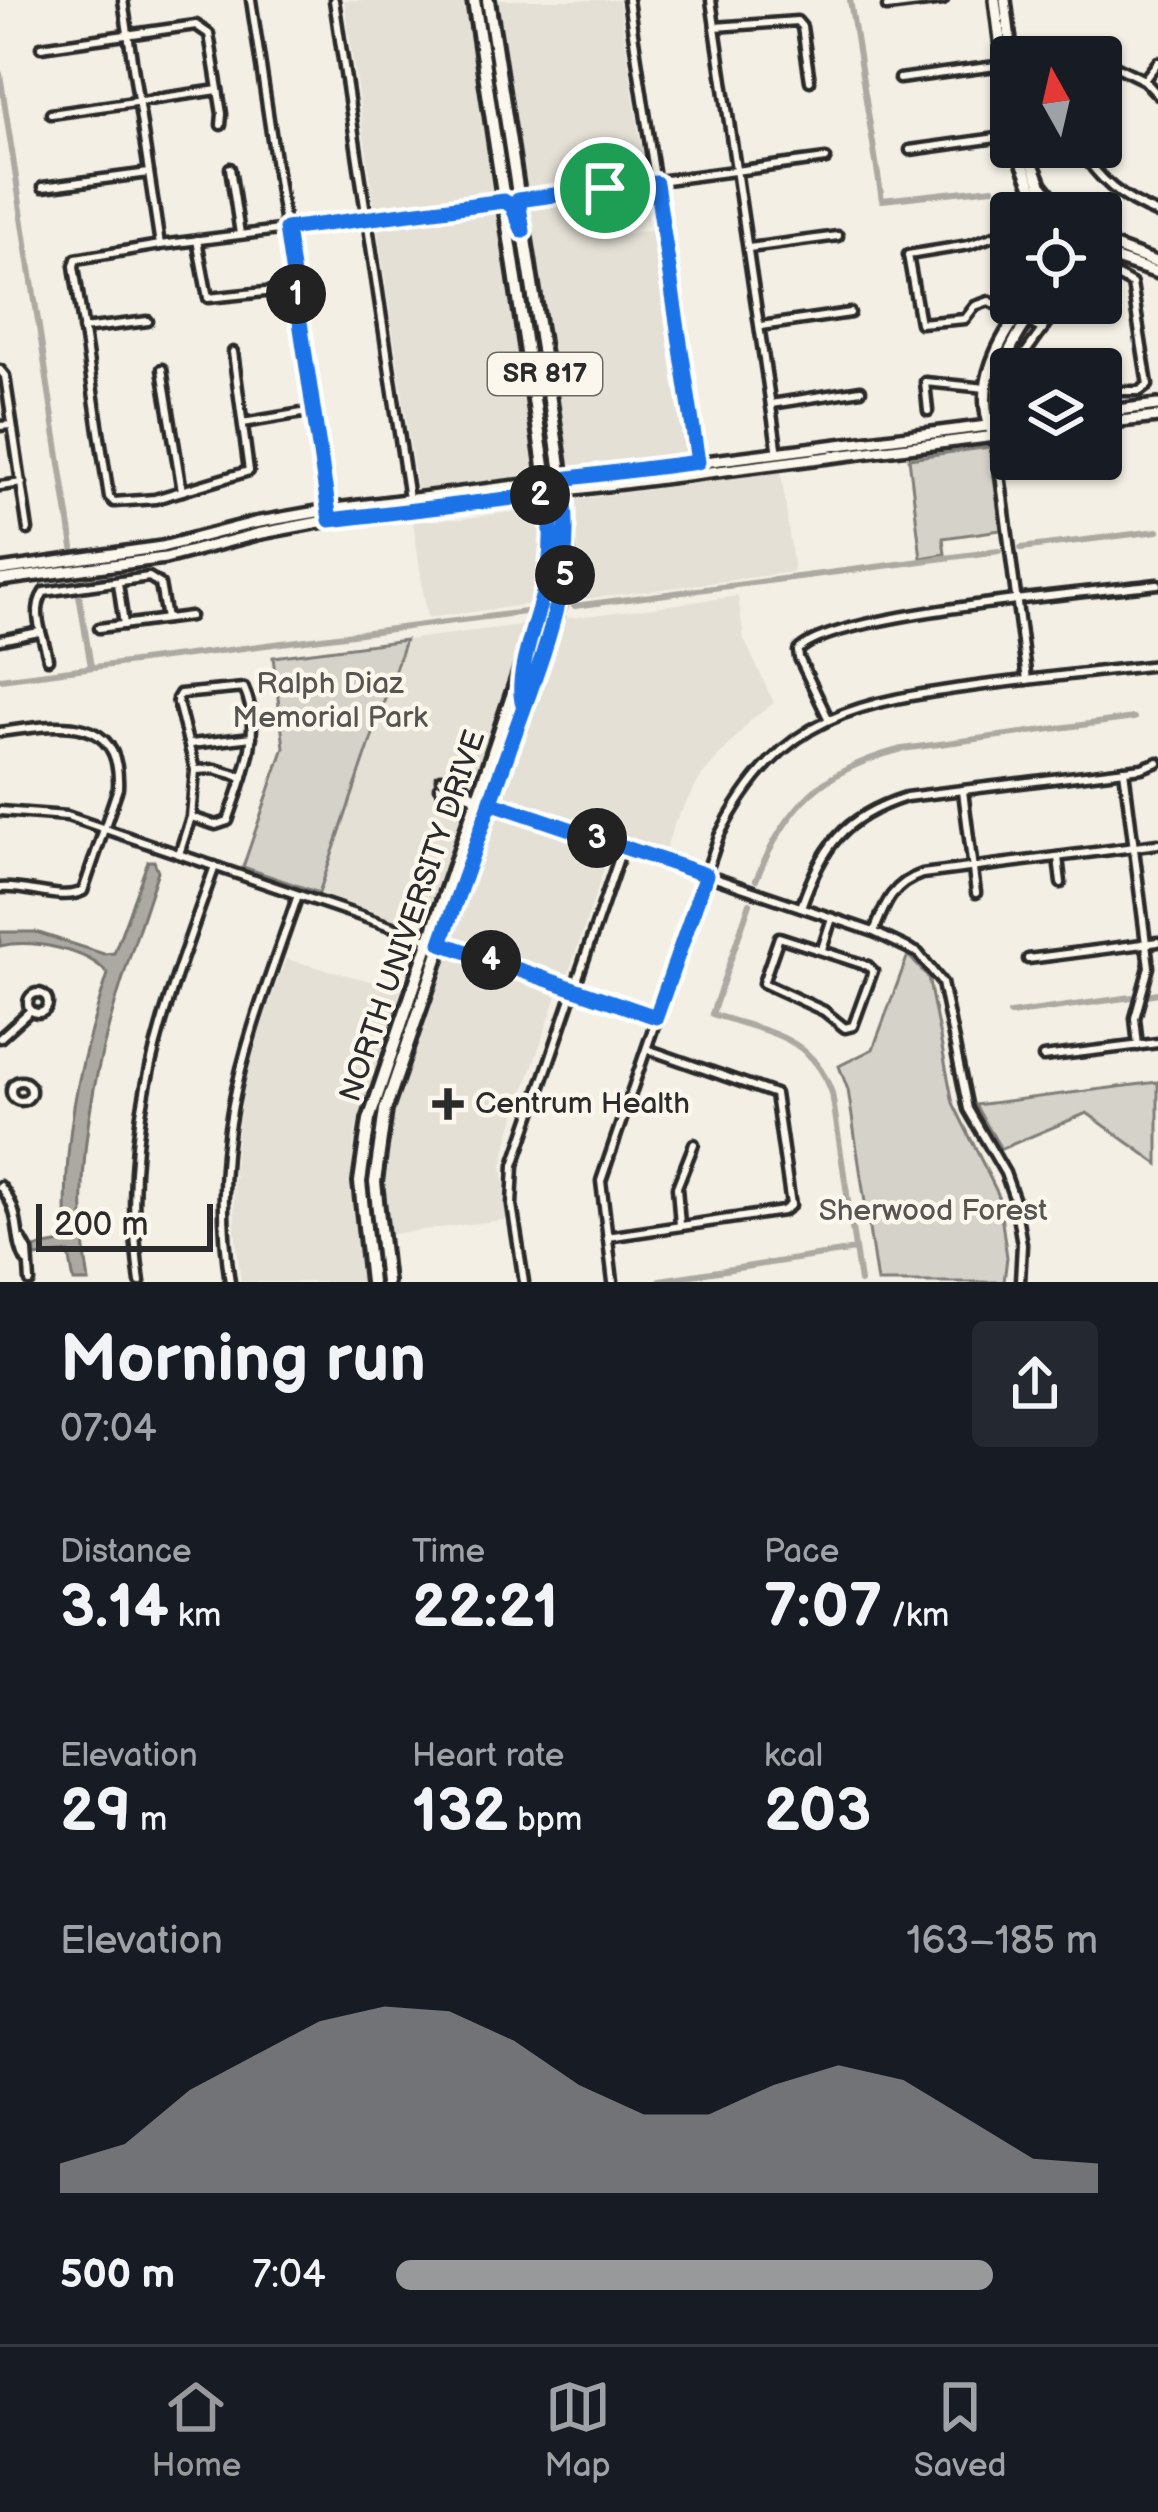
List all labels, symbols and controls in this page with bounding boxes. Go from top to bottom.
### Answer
north arrow [990,36,1122,168]
map controls [990,36,1122,480]
pin [554,137,656,239]
icon: arrive [572,155,638,221]
button: locate [990,192,1122,324]
pin: 1 [266,264,326,324]
text: 1 [289,274,303,314]
button: layers [990,348,1122,480]
road number: SR 817 [488,353,602,395]
pin: 2 [510,465,570,525]
text: 2 [530,475,550,515]
pin: 5 [535,545,595,605]
text: 5 [555,555,575,595]
park label: Ralph Diaz Memorial Park [232,666,428,736]
street label: NORTH UNIVERSITY DRIVE [332,726,494,1106]
pin: 3 [567,808,627,868]
text: 3 [587,818,607,858]
pin: 4 [461,930,521,990]
text: 4 [481,940,501,980]
place label: Centrum Health [475,1086,690,1122]
marker: Centrum Health [432,1088,464,1120]
park label: Sherwood Forest [819,1193,1047,1229]
scale bar [36,1198,213,1251]
text: 200 m [54,1205,148,1245]
text: Morning run [60,1321,426,1400]
button: share [972,1321,1098,1447]
text: 07:04 [60,1406,157,1453]
text: Distance [60,1532,192,1572]
text: Time [412,1532,485,1572]
text: Pace [764,1532,839,1572]
text: 3.14 [60,1572,169,1644]
text: 22:21 [412,1572,558,1644]
text: 7:07 [764,1572,882,1644]
text: km [169,1596,221,1636]
text: /km [882,1596,949,1636]
text: Elevation [60,1736,198,1776]
text: Heart rate [412,1736,564,1776]
text: kcal [764,1736,823,1776]
text: 29 [60,1776,131,1848]
text: 132 [412,1776,508,1848]
text: 203 [764,1776,871,1848]
text: m [131,1800,167,1840]
text: bpm [508,1800,582,1840]
text: Elevation [60,1918,223,1965]
text: 163–185 m [906,1918,1098,1965]
text: 500 m [60,2252,175,2299]
text: 7:04 [252,2252,326,2299]
tab: Home [152,2374,241,2486]
tab: Map [544,2374,611,2486]
tab: Saved [914,2374,1006,2486]

